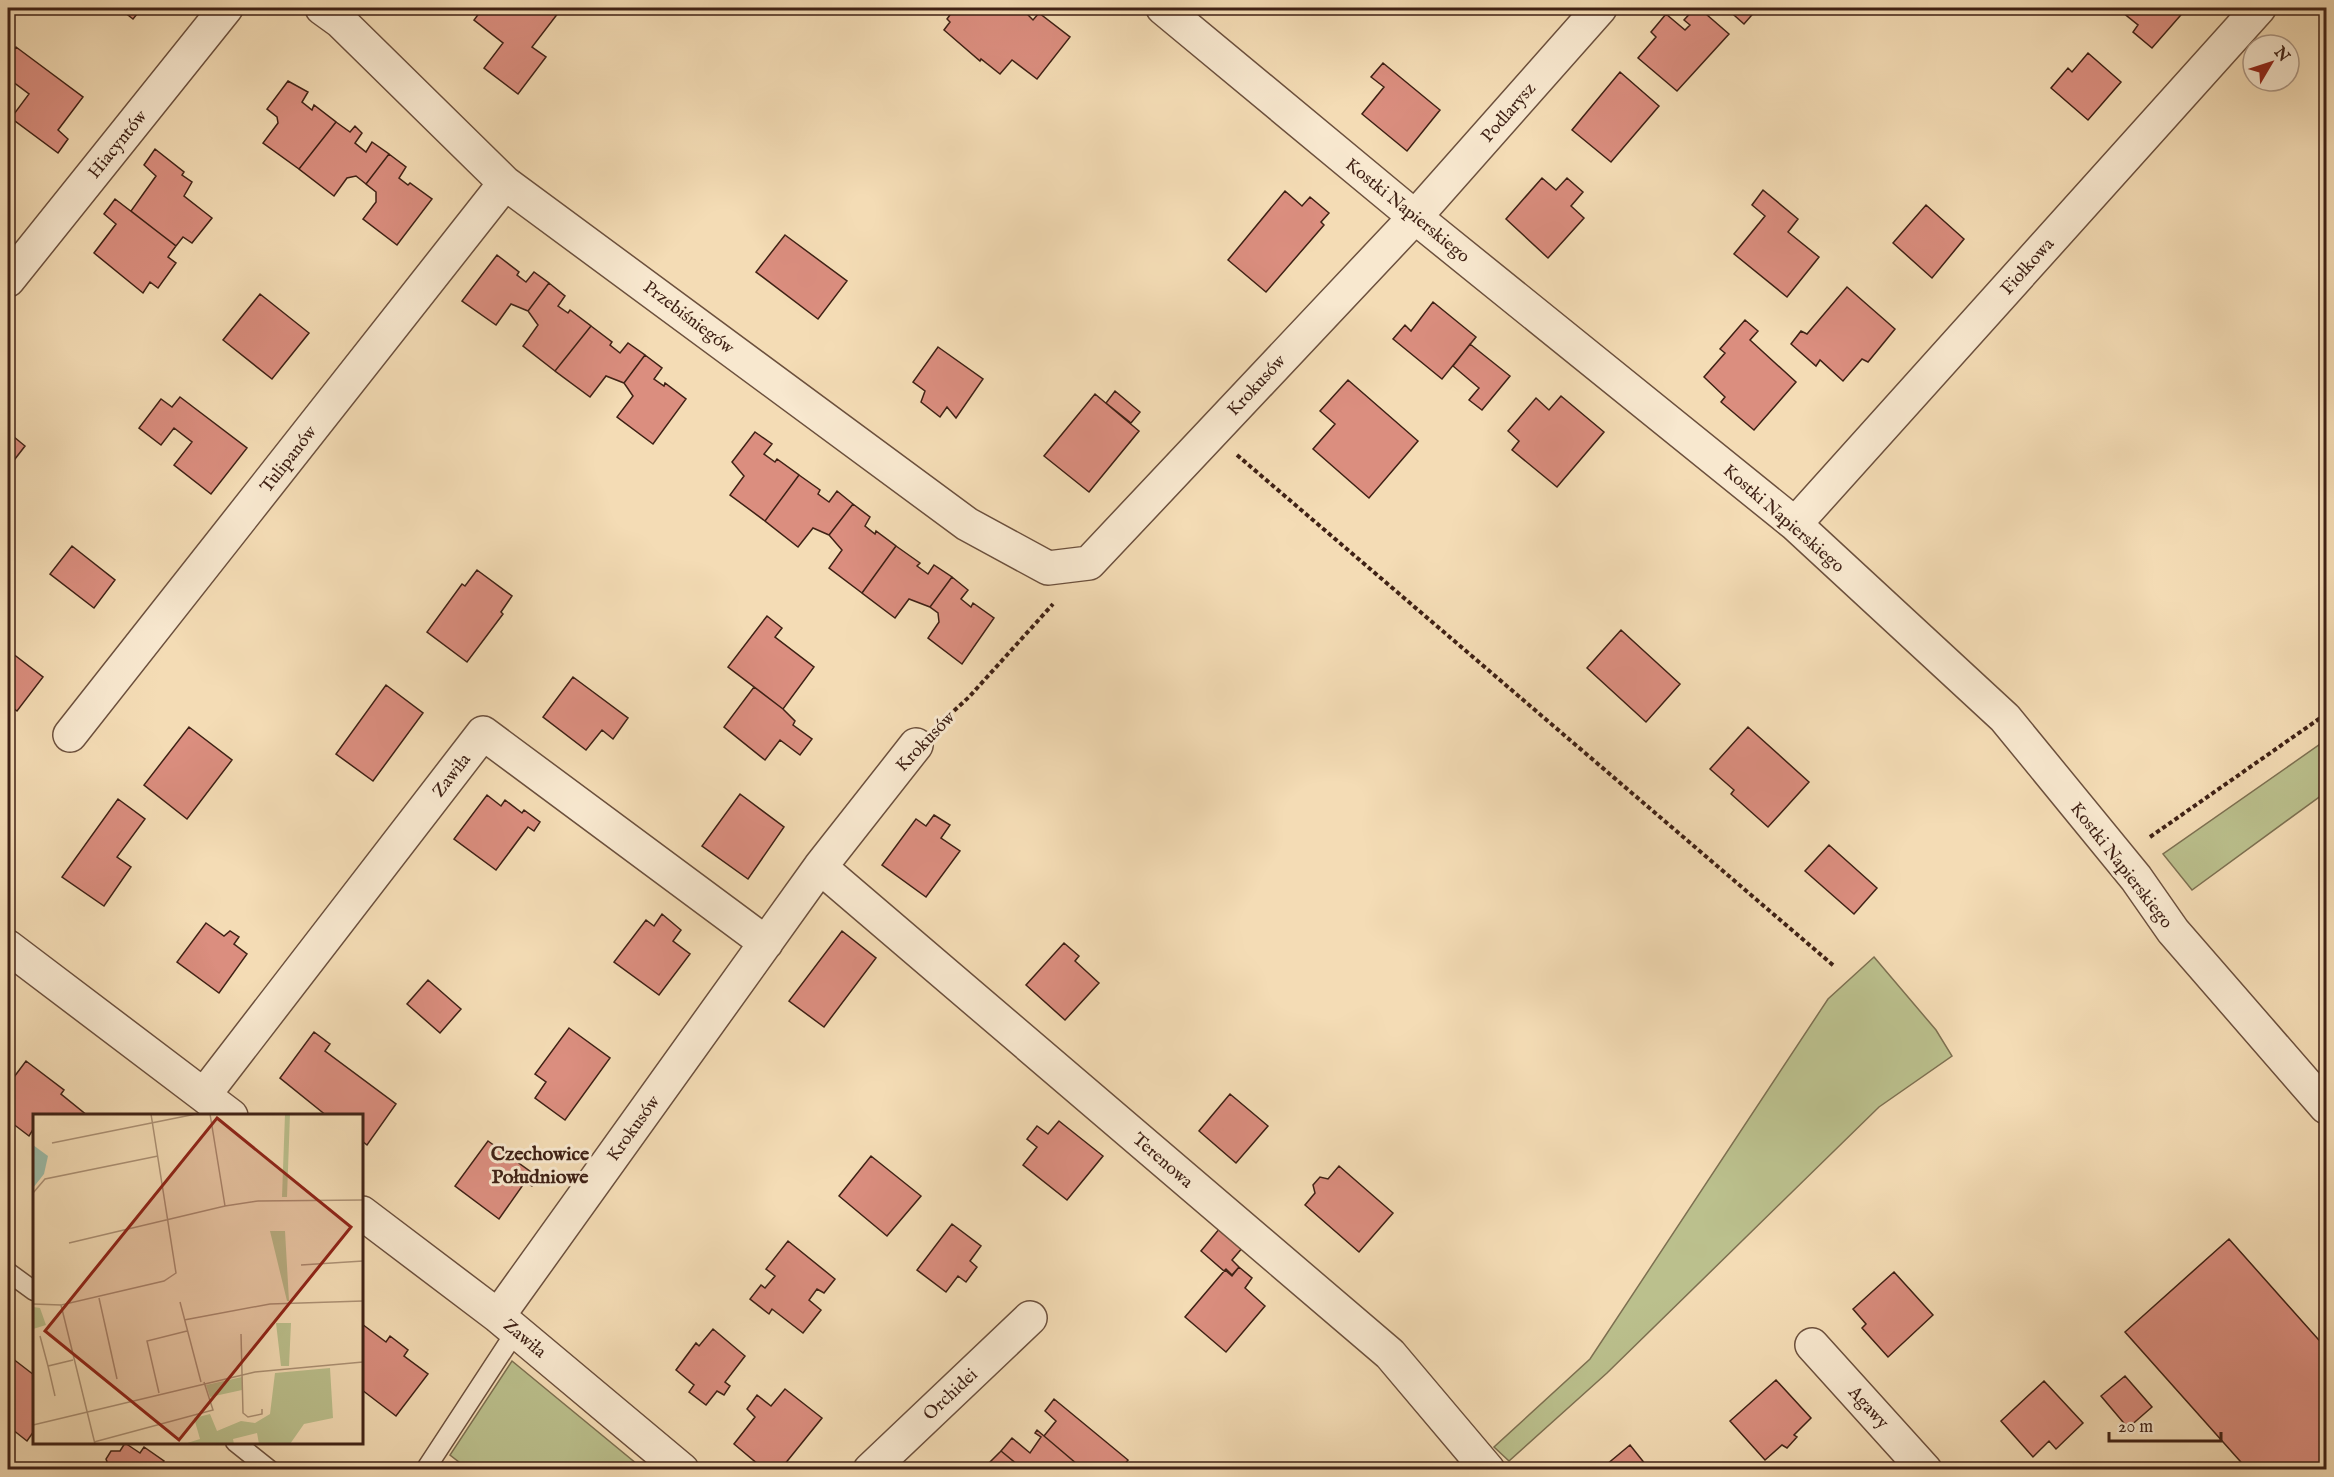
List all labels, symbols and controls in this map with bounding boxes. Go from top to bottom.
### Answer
north arrow [2241,33,2301,93]
text: N [2268,42,2293,67]
street label: Podlarysz [1477,78,1541,148]
street label: Hiacyntów [84,105,154,184]
street label: Kostki Napierskiego [1340,154,1474,269]
street label: Fiołkowa [1996,233,2060,300]
street label: Przebiśniegów [638,277,739,361]
street label: Krokusów [1223,350,1292,422]
street label: Tulipanów [256,421,323,498]
street label: Kostki Napierskiego [1717,460,1849,579]
street label: Krokusów [891,706,962,777]
street label: Zawiła [428,749,477,803]
street label: Kostki Napierskiego [2064,798,2177,934]
street label: Krokusów [603,1090,667,1166]
inset map [33,1114,363,1444]
street label: Terenowa [1127,1128,1197,1194]
district label: Czechowice Południowe [491,1142,590,1190]
street label: Zawiła [498,1314,551,1364]
street label: Orchidei [919,1364,983,1426]
street label: Agawy [1842,1381,1893,1434]
scale bar [2109,1405,2222,1443]
text: 20 m [2118,1416,2153,1439]

